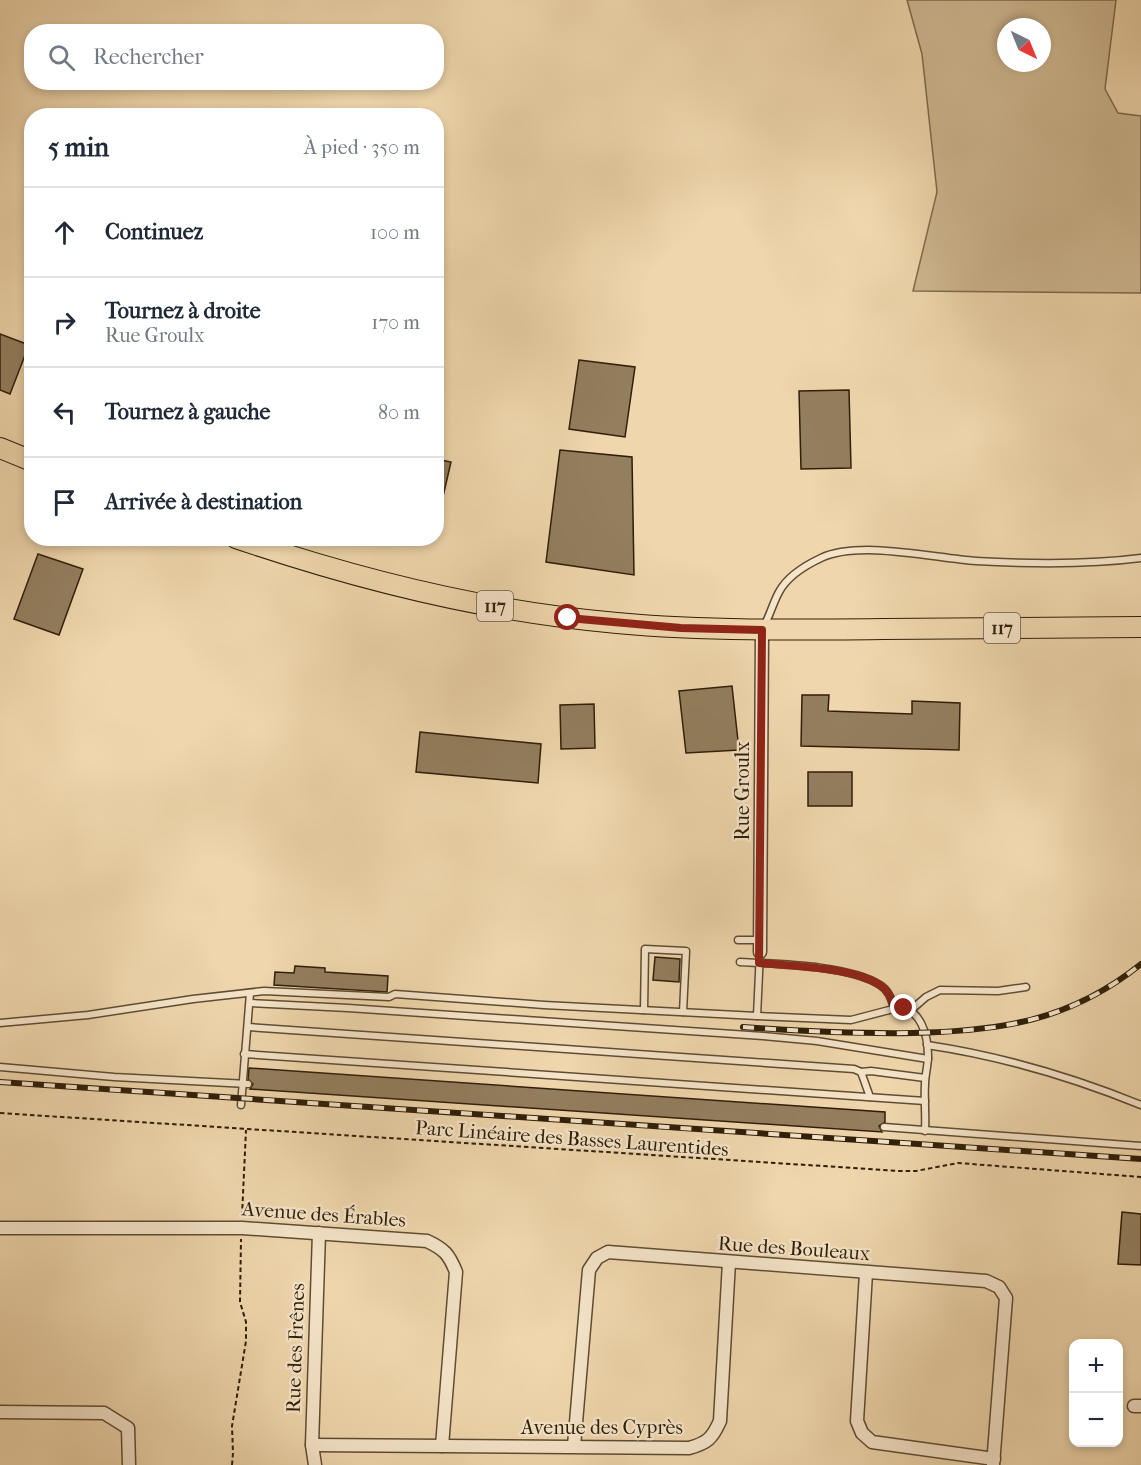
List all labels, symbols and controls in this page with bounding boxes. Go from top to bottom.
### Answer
north arrow [997,18,1051,72]
search box [24,24,444,90]
icon: search [45,41,78,74]
text: Rechercher [93,44,204,70]
text: 5 min [48,132,109,163]
text: À pied · 350 m [304,136,420,159]
icon: ahead [48,216,81,249]
text: Continuez [105,219,203,245]
text: 100 m [370,221,420,244]
text: Tournez à droite [105,298,261,324]
icon: right [48,306,81,339]
text: 170 m [371,311,420,334]
text: Rue Groulx [105,324,204,347]
icon: left [48,396,81,429]
text: Tournez à gauche [105,399,270,425]
text: 80 m [378,401,420,424]
icon: arrive [48,486,81,519]
text: Arrivée à destination [105,489,302,515]
road number: 117 [477,591,513,621]
route start [554,604,580,630]
road number: 117 [984,613,1020,643]
street label: Rue Groulx [731,741,754,841]
route end [890,994,916,1020]
street label: Parc Linéaire des Basses Laurentides [414,1116,729,1161]
street label: Avenue des Érables [240,1196,407,1232]
street label: Rue des Bouleaux [717,1232,871,1265]
street label: Rue des Frênes [282,1283,309,1413]
map controls [1069,1339,1123,1447]
button: + [1069,1339,1123,1393]
button: − [1069,1393,1123,1447]
street label: Avenue des Cyprès [520,1416,683,1439]

